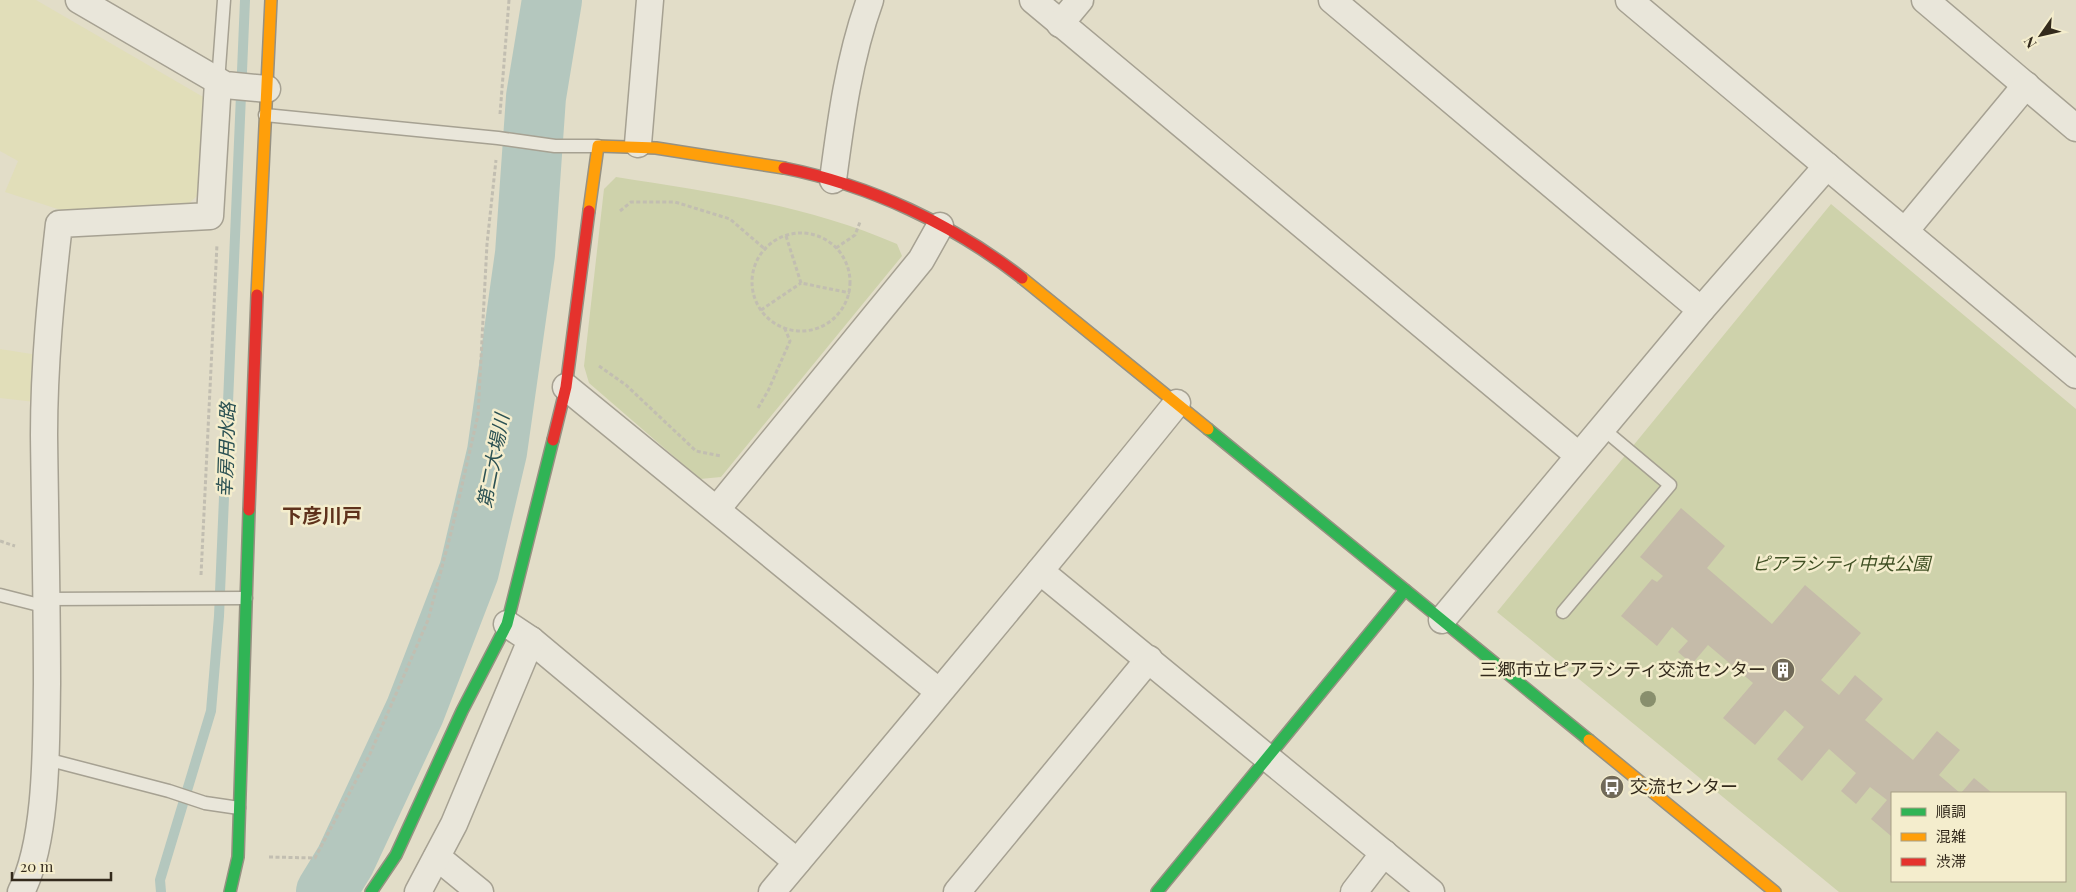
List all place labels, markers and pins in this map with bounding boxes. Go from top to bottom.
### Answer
place label: 三郷市立ピアラシティ交流センター [1479,657,1766,681]
building icon: 三郷市立ピアラシティ交流センター [1770,657,1796,683]
bus stop icon: 交流センター [1599,774,1625,800]
place label: 交流センター [1630,774,1738,798]

